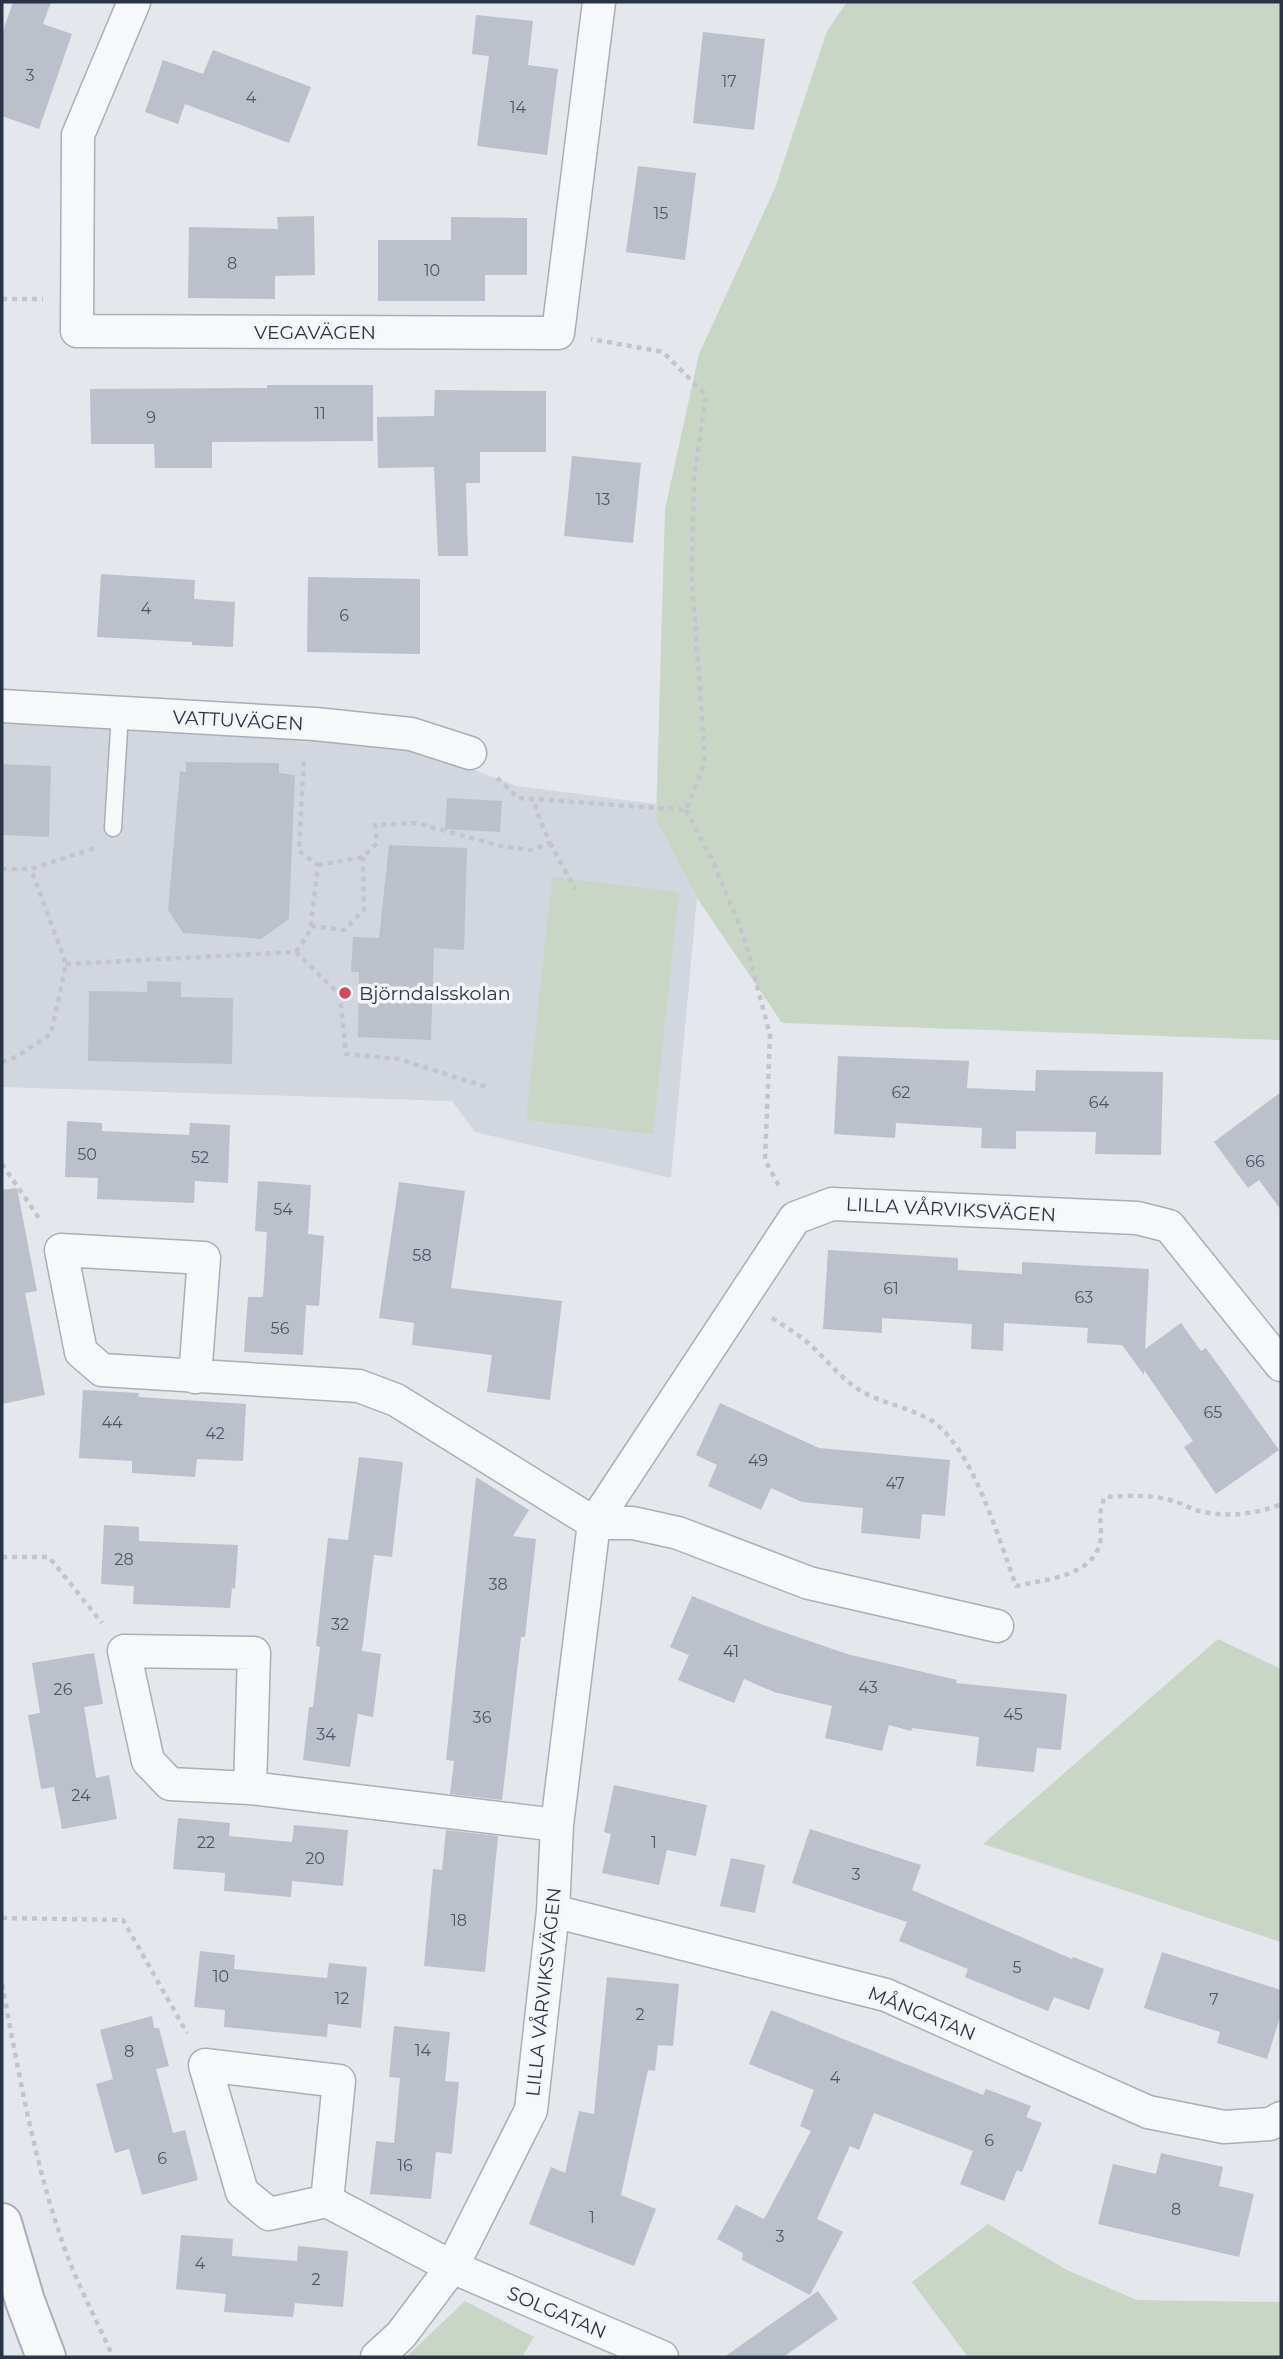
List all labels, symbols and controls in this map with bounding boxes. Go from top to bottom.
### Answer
house number: 3 [25,66,35,85]
house number: 17 [721,72,737,91]
house number: 4 [246,88,257,107]
house number: 14 [510,98,527,117]
house number: 15 [654,204,668,223]
house number: 8 [227,254,237,273]
house number: 10 [424,261,440,280]
street label: VEGAVÄGEN [254,321,376,344]
house number: 11 [314,404,326,423]
house number: 9 [146,408,156,427]
house number: 13 [596,490,610,509]
house number: 4 [141,599,152,618]
house number: 6 [339,606,349,625]
street label: VATTUVÄGEN [172,706,304,735]
place label: Björndalsskolan [359,982,511,1005]
marker: Björndalsskolan [337,985,353,1001]
house number: 62 [892,1083,910,1102]
house number: 64 [1089,1093,1110,1112]
house number: 50 [77,1145,97,1164]
house number: 52 [191,1148,209,1167]
house number: 66 [1245,1152,1265,1171]
street label: LILLA VÅRVIKSVÄGEN [845,1193,1057,1226]
house number: 54 [273,1200,293,1219]
house number: 58 [412,1246,432,1265]
house number: 61 [883,1279,899,1298]
house number: 63 [1075,1288,1093,1307]
house number: 56 [271,1319,290,1338]
house number: 65 [1204,1403,1222,1422]
house number: 44 [101,1413,123,1432]
house number: 42 [205,1424,225,1443]
house number: 49 [748,1451,768,1470]
house number: 47 [885,1474,905,1493]
house number: 28 [114,1550,134,1569]
house number: 38 [488,1575,508,1594]
house number: 32 [331,1615,349,1634]
house number: 41 [723,1642,739,1661]
house number: 43 [858,1678,878,1697]
house number: 26 [54,1680,73,1699]
house number: 45 [1003,1705,1023,1724]
house number: 36 [473,1708,492,1727]
house number: 34 [316,1725,336,1744]
house number: 24 [71,1786,91,1805]
house number: 22 [197,1833,215,1852]
house number: 1 [651,1833,657,1852]
house number: 20 [305,1849,325,1868]
house number: 3 [851,1865,861,1884]
street label: LILLA VÅRVIKSVÄGEN [521,1886,566,2098]
house number: 18 [451,1911,467,1930]
house number: 5 [1012,1958,1022,1977]
house number: 10 [213,1967,229,1986]
street label: MÅNGATAN [865,1981,979,2046]
house number: 12 [335,1989,349,2008]
house number: 7 [1209,1990,1219,2009]
house number: 2 [635,2005,645,2024]
house number: 14 [415,2041,432,2060]
house number: 8 [124,2042,134,2061]
house number: 4 [830,2068,841,2087]
house number: 6 [984,2131,994,2150]
house number: 6 [157,2149,167,2168]
house number: 16 [397,2156,413,2175]
house number: 8 [1171,2200,1181,2219]
house number: 1 [589,2208,595,2227]
house number: 3 [775,2227,785,2246]
house number: 4 [195,2254,206,2273]
house number: 2 [311,2270,321,2289]
street label: SOLGATAN [504,2281,610,2344]

